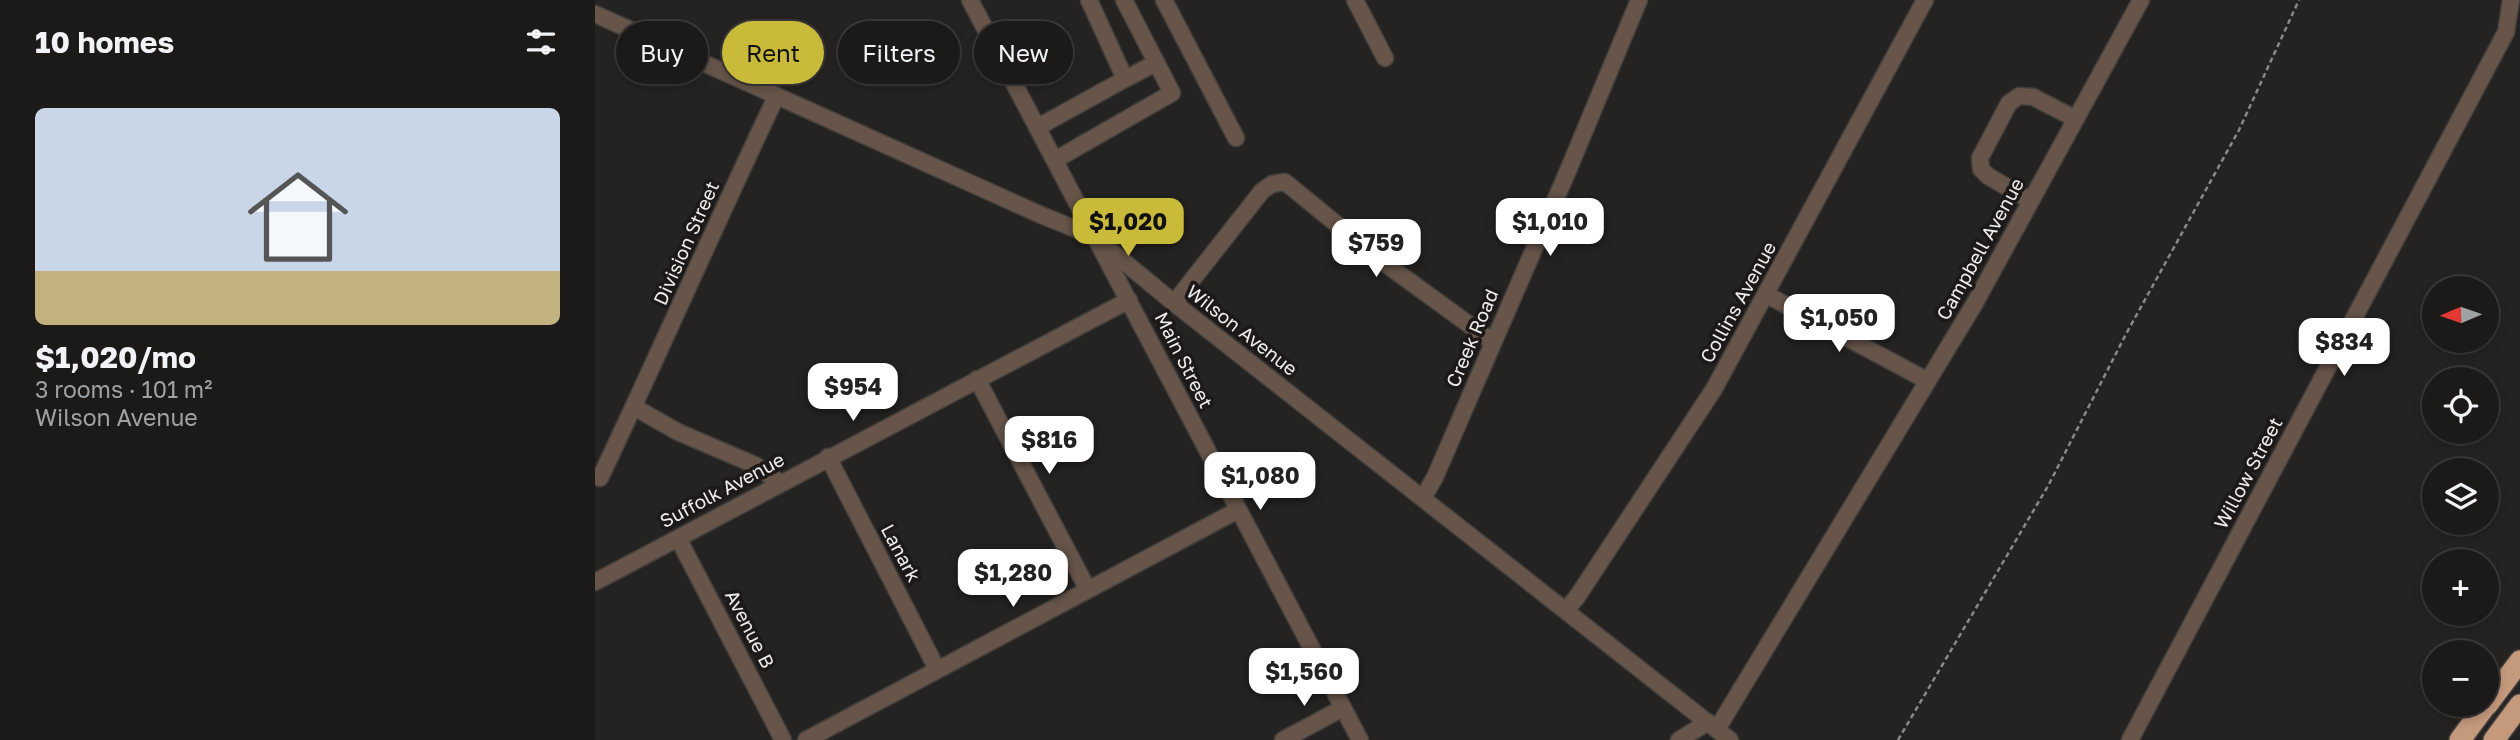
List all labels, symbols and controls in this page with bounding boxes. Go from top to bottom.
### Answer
chip: Buy [616,21,708,84]
chip: Rent [722,21,824,84]
chip: Filters [838,21,960,84]
chip: New [974,21,1073,84]
icon: filters [522,23,560,61]
text: 10 homes [35,24,174,60]
icon: home [235,154,361,280]
street label: Campbell Avenue [1931,174,2028,324]
street label: Division Street [648,177,723,308]
pin: $1,020 [1071,198,1185,258]
pin: $1,010 [1493,198,1607,258]
text: $1,020 [1089,207,1167,235]
text: $1,010 [1512,207,1588,235]
pin: $759 [1335,219,1417,279]
text: $759 [1348,228,1404,256]
street label: Collins Avenue [1695,237,1780,366]
north arrow [2422,276,2499,354]
map controls [2422,276,2499,717]
street label: Wilson Avenue [1182,279,1302,380]
street label: Creek Road [1441,285,1502,390]
pin: $1,050 [1782,294,1896,354]
text: $1,050 [1800,303,1878,331]
street label: Main Street [1150,308,1218,412]
pin: $834 [2303,318,2385,378]
text: $834 [2315,327,2373,355]
text: $1,020/mo [35,339,196,375]
pin: $954 [812,364,894,423]
button: locate [2422,367,2499,444]
text: $954 [824,372,882,400]
text: 3 rooms · 101 m² [35,375,212,403]
text: Wilson Avenue [35,403,198,431]
street label: Willow Street [2209,413,2287,532]
pin: $816 [1008,416,1090,476]
text: $816 [1021,425,1077,453]
street label: Suffolk Avenue [656,447,788,532]
pin: $1,080 [1203,452,1317,512]
button: layers [2422,458,2499,535]
text: $1,080 [1220,461,1300,489]
street label: Lanark [877,520,926,586]
button: + [2422,549,2499,626]
pin: $1,280 [956,550,1070,609]
text: $1,280 [974,558,1052,586]
street label: Avenue B [721,586,780,672]
button: − [2422,640,2499,717]
pin: $1,560 [1247,648,1361,708]
text: $1,560 [1265,657,1343,685]

